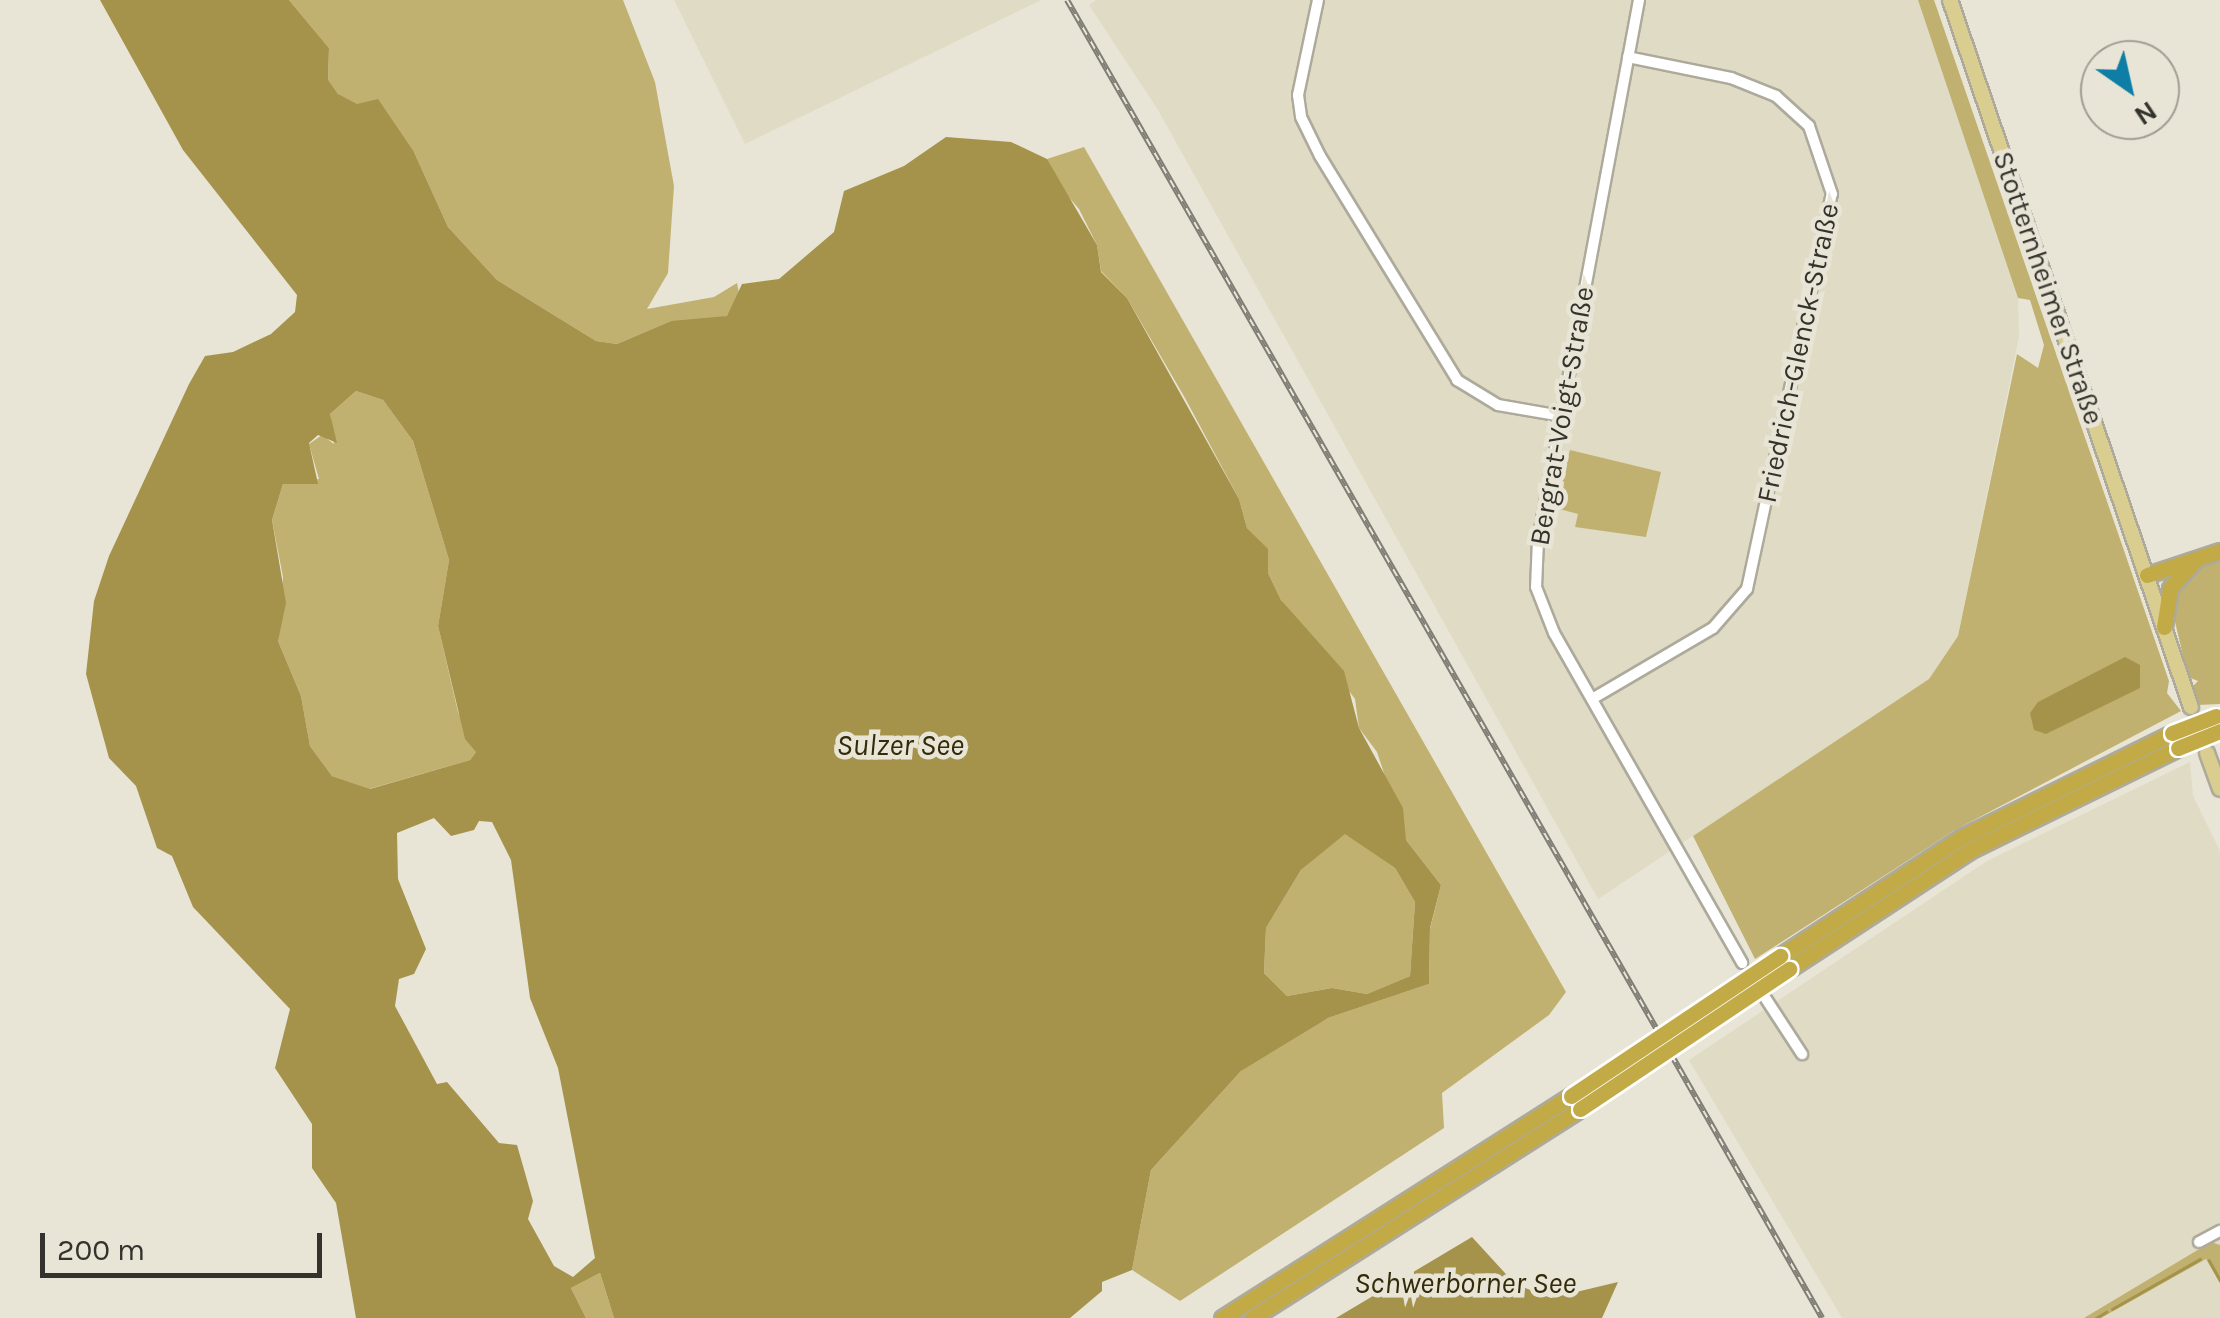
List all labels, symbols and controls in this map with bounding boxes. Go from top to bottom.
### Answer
north arrow [2080,40,2180,140]
text: N [2128,94,2163,133]
street label: Stotternheimer Straße [1985,147,2111,429]
street label: Friedrich-Glenck-Straße [1750,200,1846,506]
street label: Bergrat-Voigt-Straße [1523,284,1601,548]
water label: Sulzer See [836,727,964,763]
scale bar [45,1213,328,1275]
text: 200 m [57,1232,145,1268]
water label: Schwerborner See [1354,1265,1576,1301]

